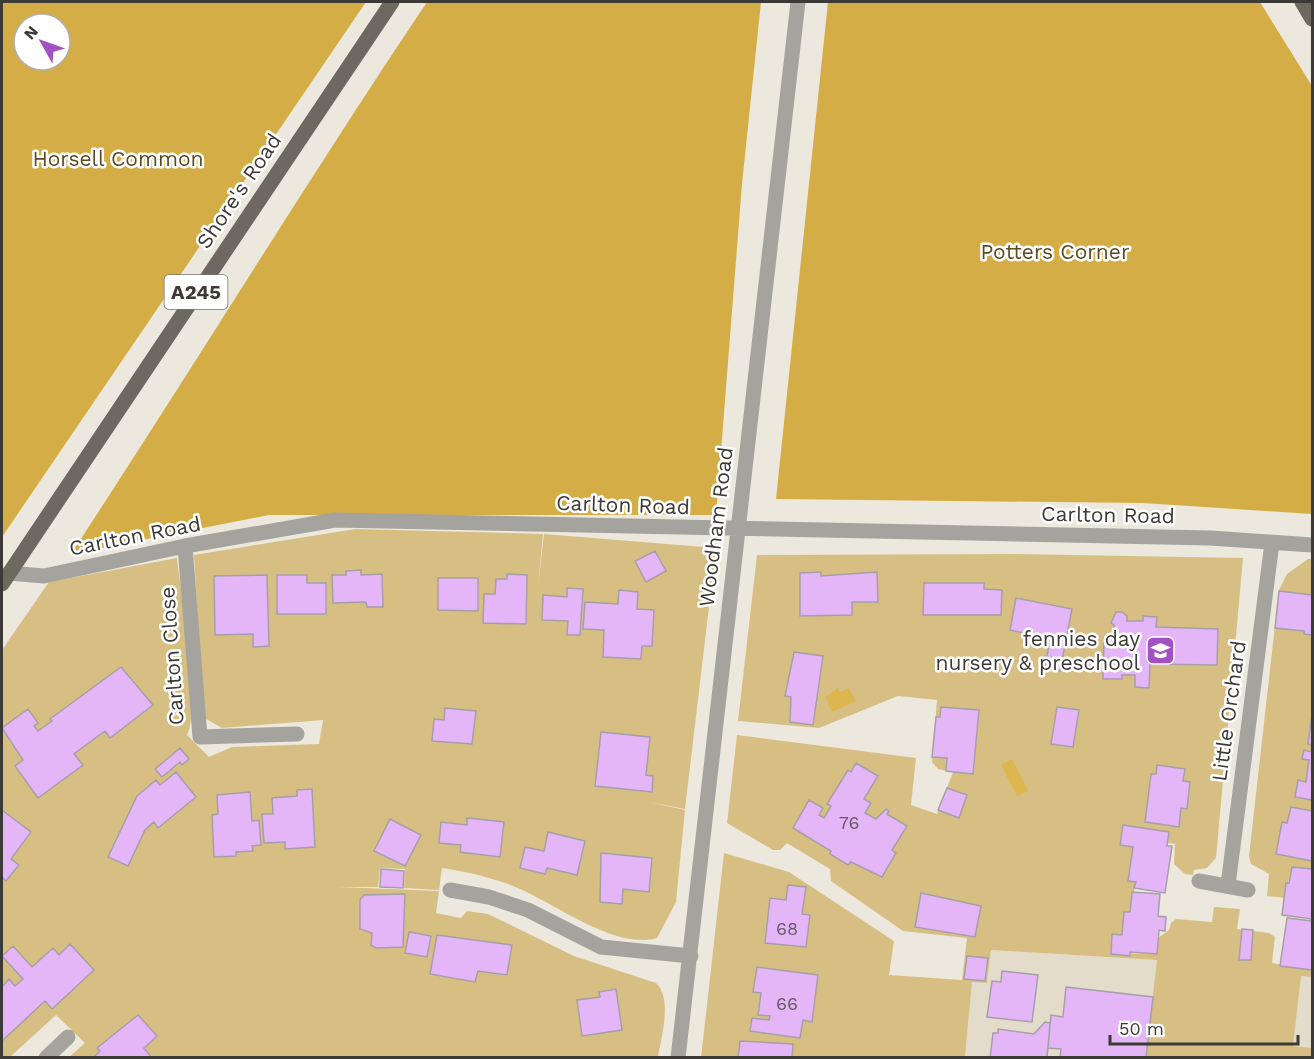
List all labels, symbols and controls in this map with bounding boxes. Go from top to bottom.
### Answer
north arrow [12,12,72,72]
text: N [20,22,42,43]
street label: Shore's Road [191,129,286,253]
park label: Horsell Common [32,146,204,171]
park label: Potters Corner [980,239,1130,264]
road number: A245 [164,275,228,309]
street label: Woodham Road [693,445,738,608]
street label: Carlton Road [556,490,690,519]
street label: Carlton Road [1041,501,1175,528]
street label: Carlton Road [67,510,203,561]
street label: Carlton Close [154,586,189,726]
place label: fennies day nursery & preschool [935,626,1141,675]
school or university icon: fennies day nursery & preschool [1145,635,1177,667]
street label: Little Orchard [1206,639,1251,783]
house number: 76 [839,812,859,833]
house number: 68 [776,918,798,939]
house number: 66 [776,993,798,1014]
scale bar [1110,1008,1298,1046]
text: 50 m [1119,1018,1164,1039]

